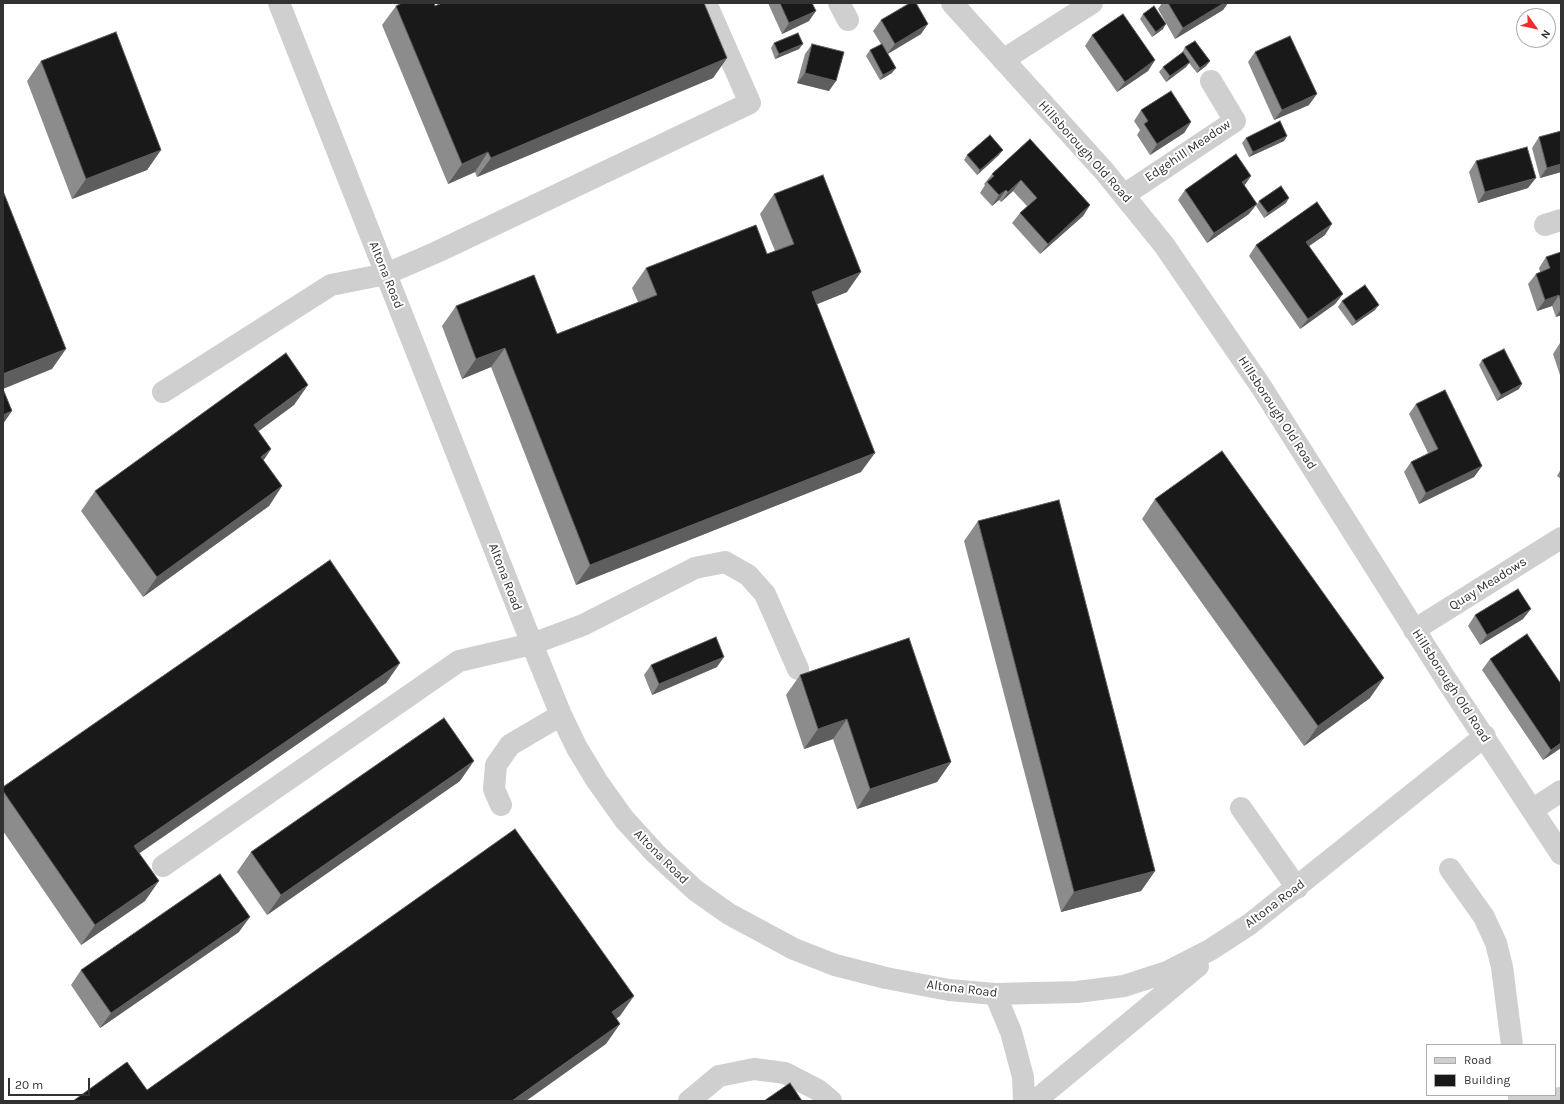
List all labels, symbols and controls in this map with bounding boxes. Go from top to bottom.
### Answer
north arrow [1516,8,1556,48]
text: N [1538,27,1553,41]
street label: Hillsborough Old Road [1035,98,1135,206]
street label: Edgehill Meadow [1142,117,1234,185]
street label: Altona Road [365,239,407,311]
street label: Hillsborough Old Road [1234,353,1320,473]
street label: Altona Road [485,541,525,613]
street label: Quay Meadows [1446,554,1530,614]
street label: Hillsborough Old Road [1408,626,1494,746]
street label: Altona Road [630,826,692,888]
street label: Altona Road [1242,876,1308,932]
street label: Altona Road [926,977,998,1001]
legend [1426,1044,1556,1096]
text: Road [1464,1053,1492,1067]
scale bar [10,1070,92,1096]
text: Building [1464,1073,1510,1087]
text: 20 m [15,1078,43,1092]

